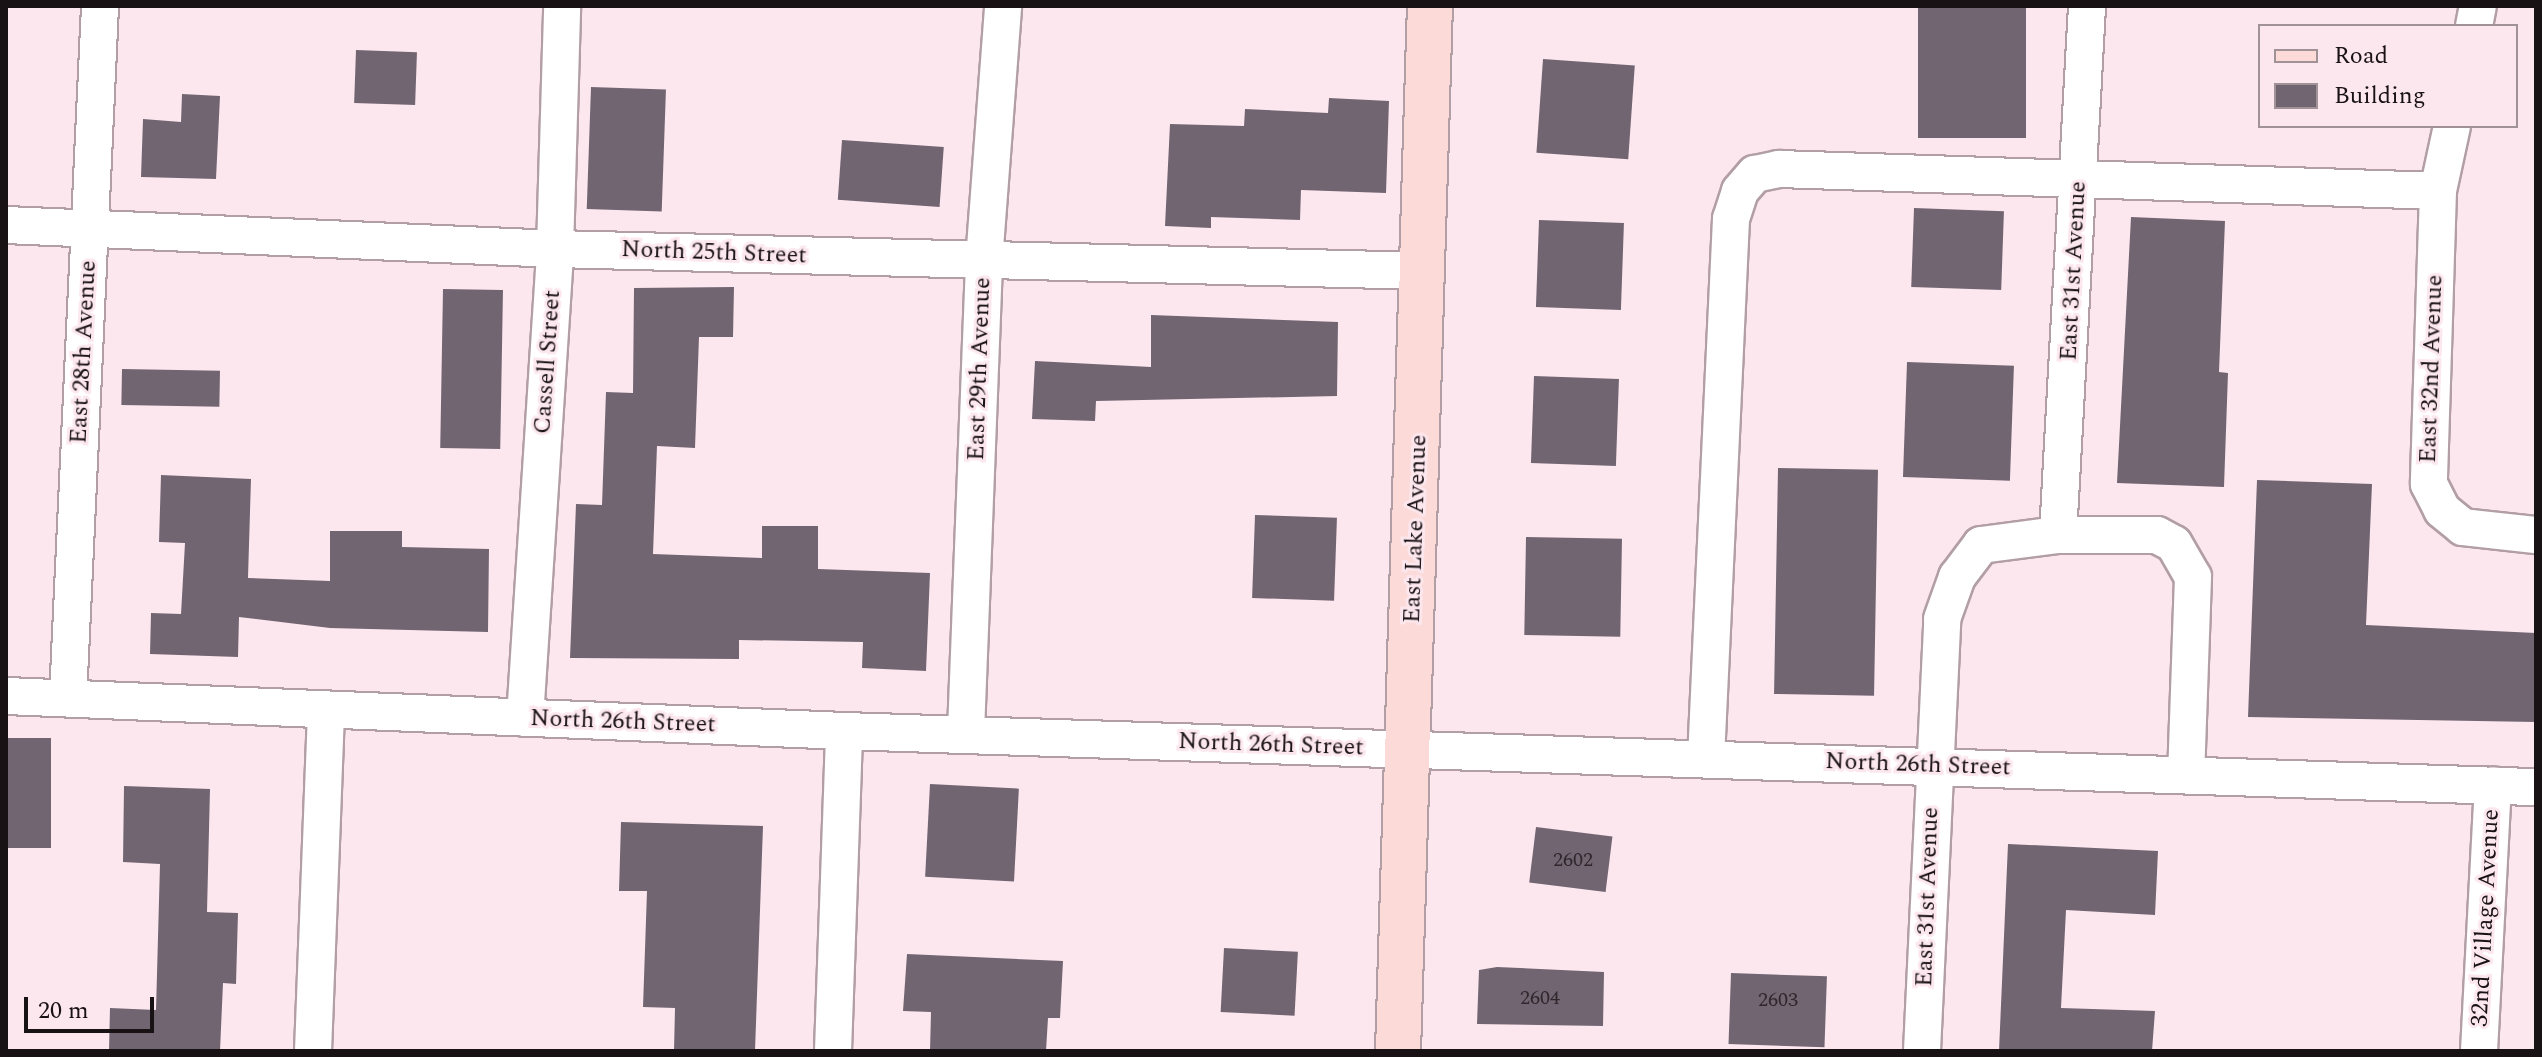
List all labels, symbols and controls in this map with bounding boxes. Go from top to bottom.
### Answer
legend [2258,24,2518,128]
text: Road [2334,38,2388,74]
text: Building [2334,78,2426,114]
street label: East 31st Avenue [2055,180,2093,362]
street label: North 25th Street [621,235,807,271]
street label: East 28th Avenue [65,260,103,444]
street label: East 32nd Avenue [2414,274,2450,464]
street label: East 29th Avenue [962,277,998,461]
street label: Cassell Street [529,289,567,435]
street label: East Lake Avenue [1398,434,1434,624]
street label: North 26th Street [530,704,716,740]
street label: North 26th Street [1178,727,1364,763]
street label: North 26th Street [1825,747,2011,783]
street label: East 31st Avenue [1910,807,1946,987]
street label: 32nd Village Avenue [2466,808,2506,1028]
house number: 2602 [1553,848,1593,872]
scale bar [28,981,158,1031]
house number: 2604 [1520,986,1560,1010]
house number: 2603 [1758,988,1798,1012]
text: 20 m [38,993,89,1029]

